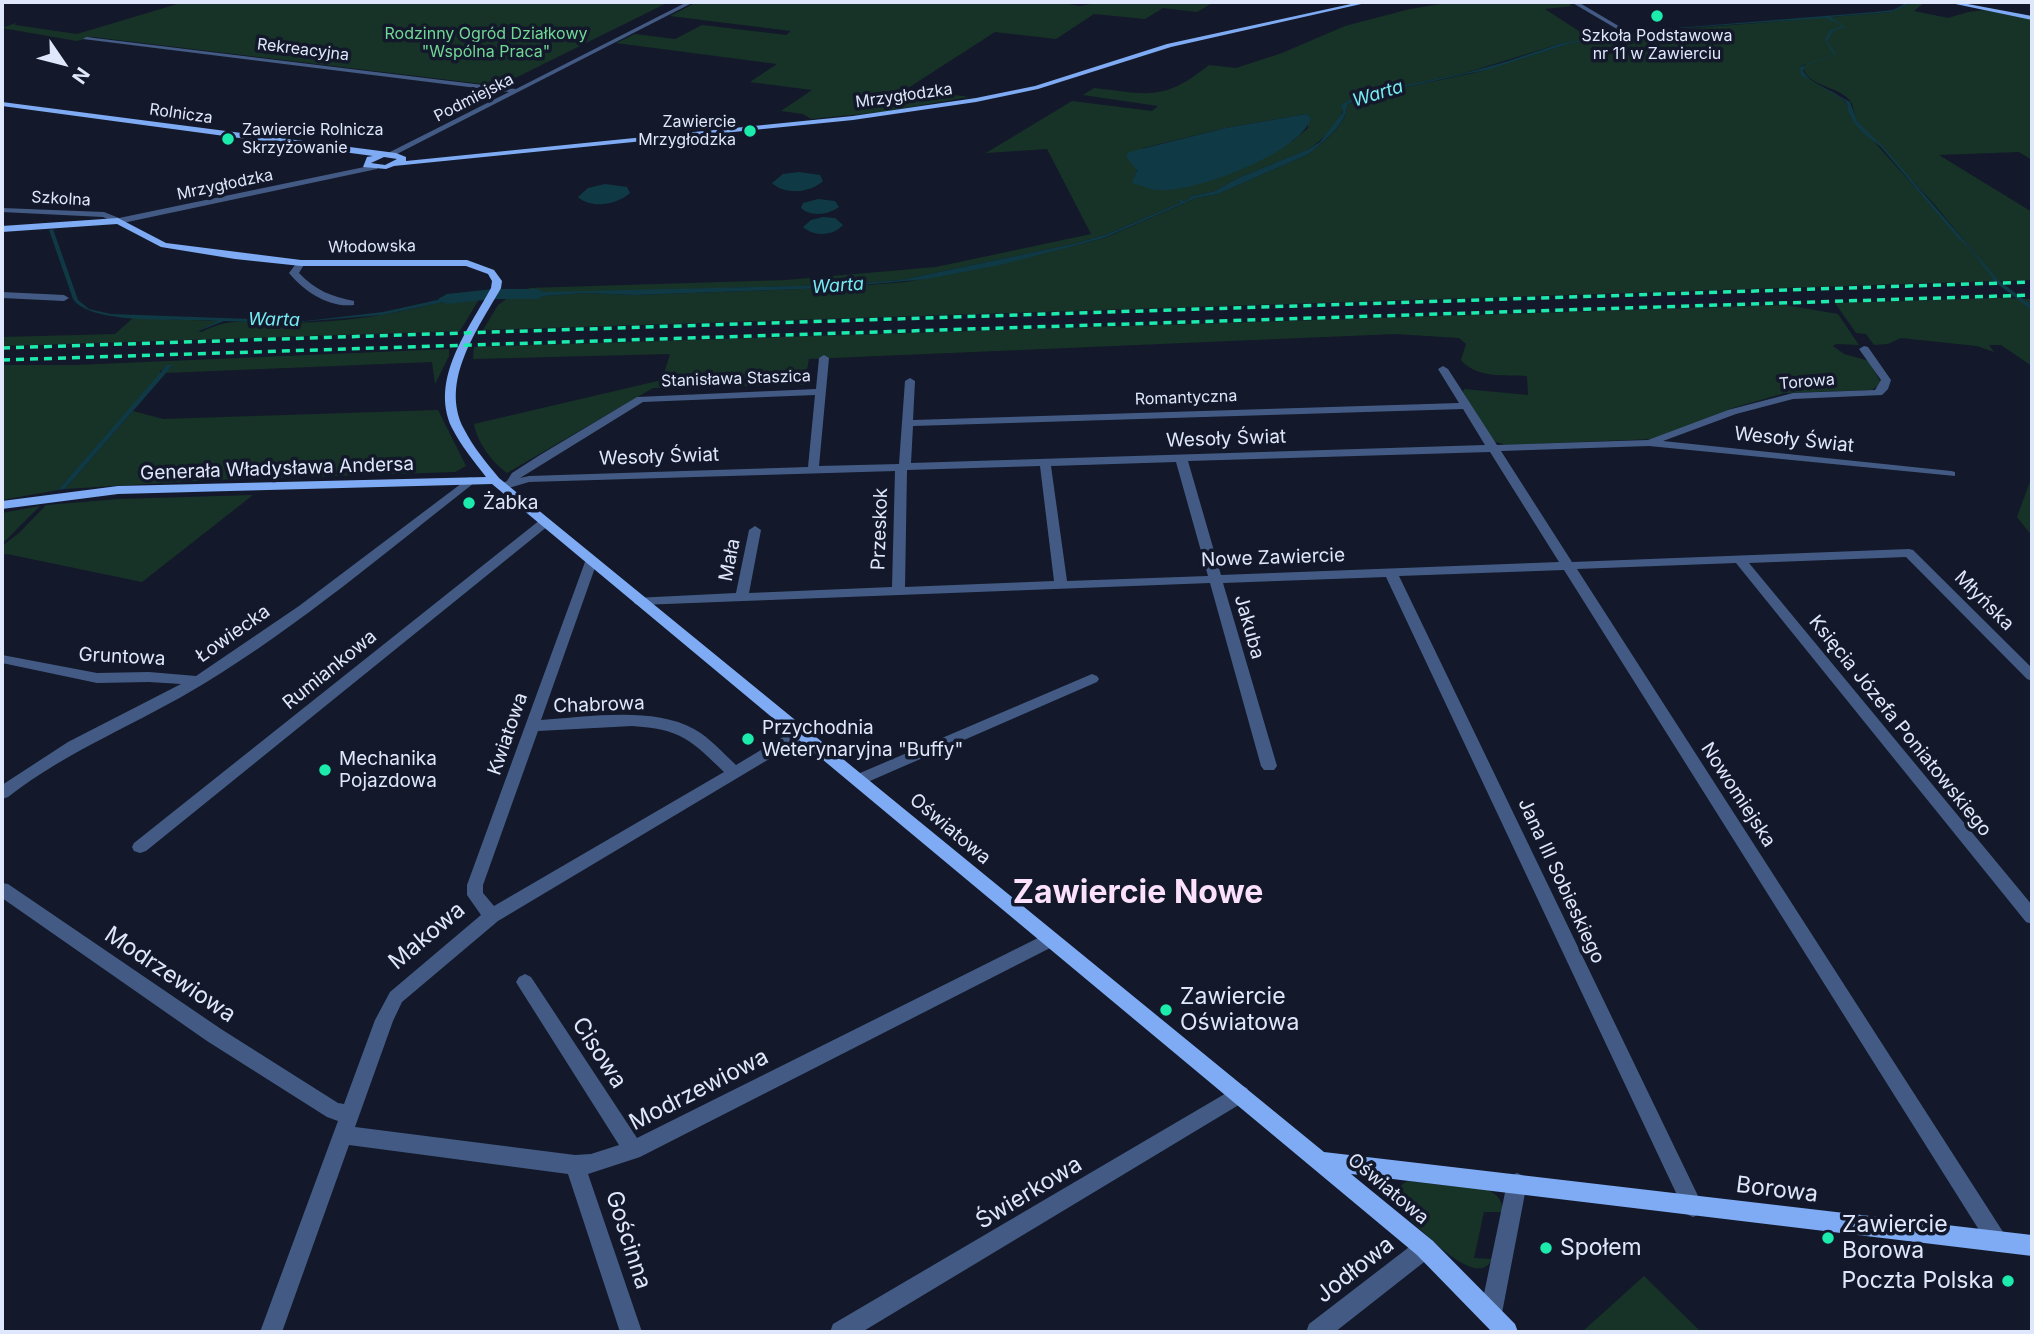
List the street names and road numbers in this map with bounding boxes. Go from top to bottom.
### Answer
street label: Rekreacyjna [256,35,350,65]
street label: Podmiejska [431,70,517,126]
street label: Mrzygłodzka [854,80,954,112]
street label: Rolnicza [148,100,214,128]
street label: Mrzygłodzka [175,165,275,205]
street label: Szkolna [31,188,91,210]
street label: Włodowska [328,237,416,257]
street label: Stanisława Staszica [661,367,811,391]
street label: Torowa [1778,370,1836,394]
street label: Romantyczna [1134,387,1238,409]
street label: Wesoły Świat [1733,422,1855,458]
street label: Wesoły Świat [1166,426,1286,452]
street label: Wesoły Świat [599,444,719,470]
street label: Generała Władysława Andersa [140,453,414,485]
street label: Przeskok [867,487,893,571]
street label: Mała [715,537,745,583]
street label: Nowe Zawiercie [1201,544,1345,572]
street label: Młyńska [1949,566,2019,636]
street label: Jakuba [1229,592,1269,662]
street label: Łowiecka [191,600,275,668]
street label: Księcia Józefa Poniatowskiego [1804,611,1996,841]
street label: Rumiankowa [279,625,381,715]
street label: Gruntowa [78,643,166,671]
street label: Kwiatowa [483,690,533,778]
street label: Chabrowa [553,692,645,718]
street label: Nowomiejska [1696,738,1780,852]
street label: Oświatowa [905,789,995,869]
street label: Jana III Sobieskiego [1513,795,1609,967]
street label: Makowa [383,896,471,976]
street label: Modrzewiowa [99,921,241,1029]
street label: Cisowa [566,1012,632,1094]
street label: Modrzewiowa [625,1043,773,1137]
street label: Oświatowa [1343,1149,1433,1229]
street label: Świerkowa [971,1151,1087,1235]
street label: Borowa [1735,1171,1819,1209]
street label: Gościnna [599,1187,657,1293]
street label: Jodłowa [1310,1231,1400,1309]

